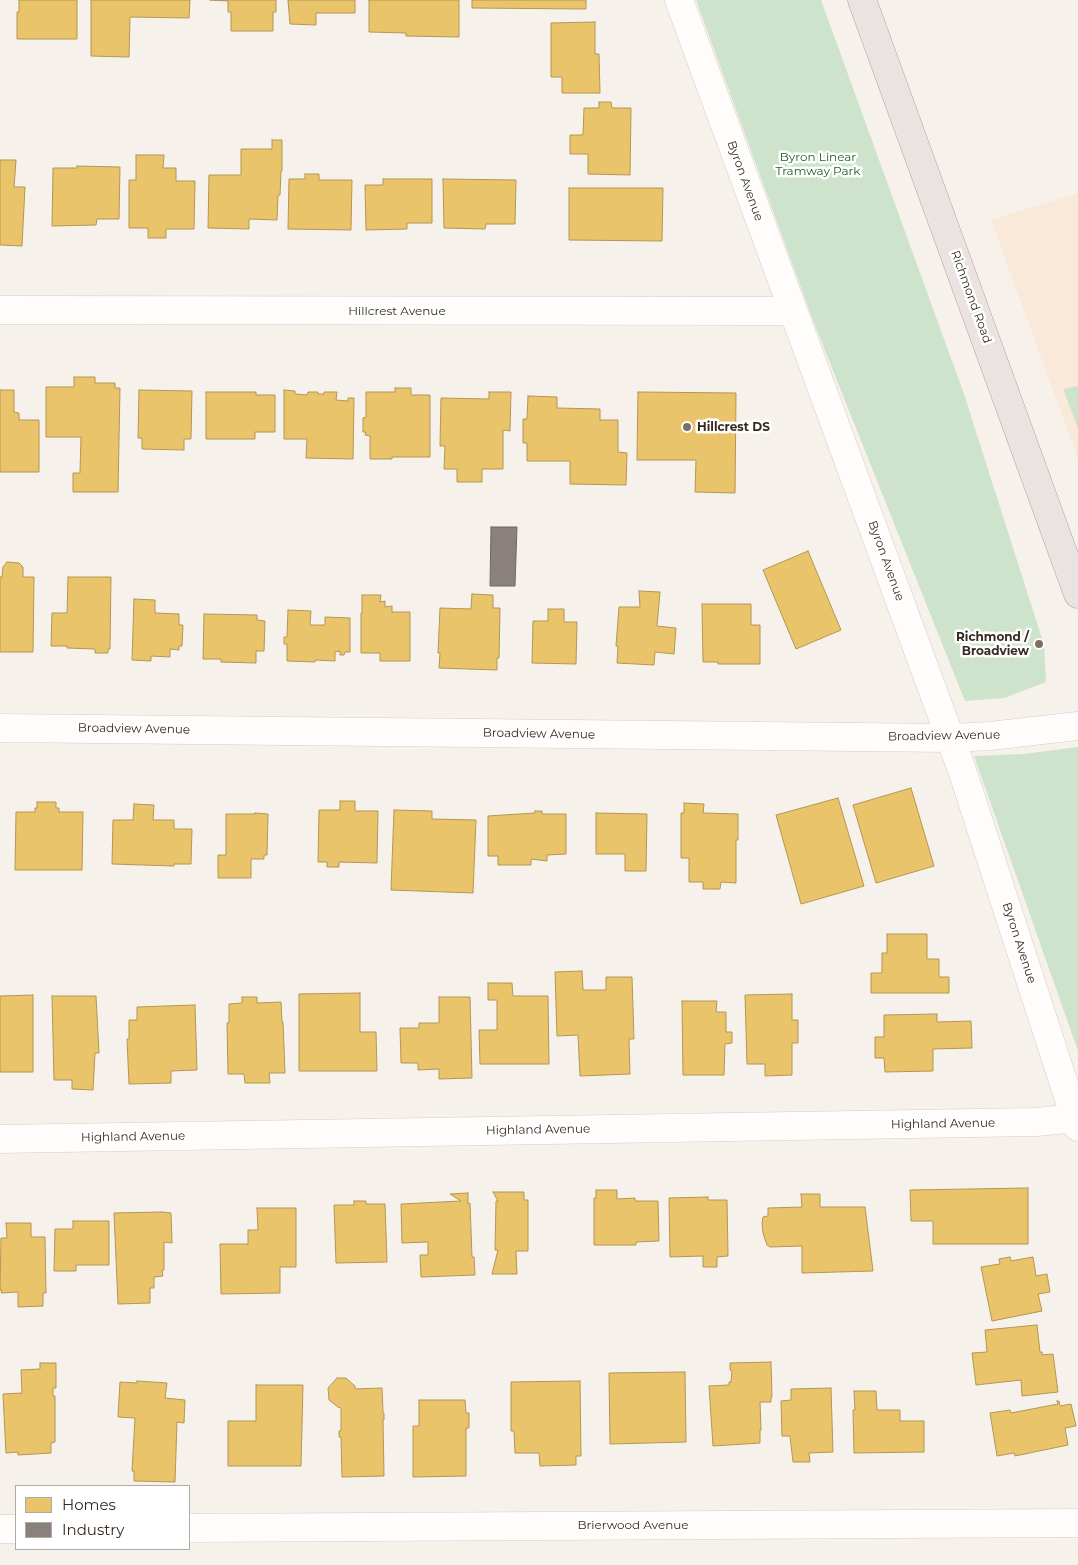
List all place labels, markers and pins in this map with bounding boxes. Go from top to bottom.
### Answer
place label: Hillcrest DS [697,420,770,434]
marker: Hillcrest DS [681,421,693,433]
place label: Richmond / Broadview [956,630,1029,658]
marker: Richmond / Broadview [1033,638,1045,650]

